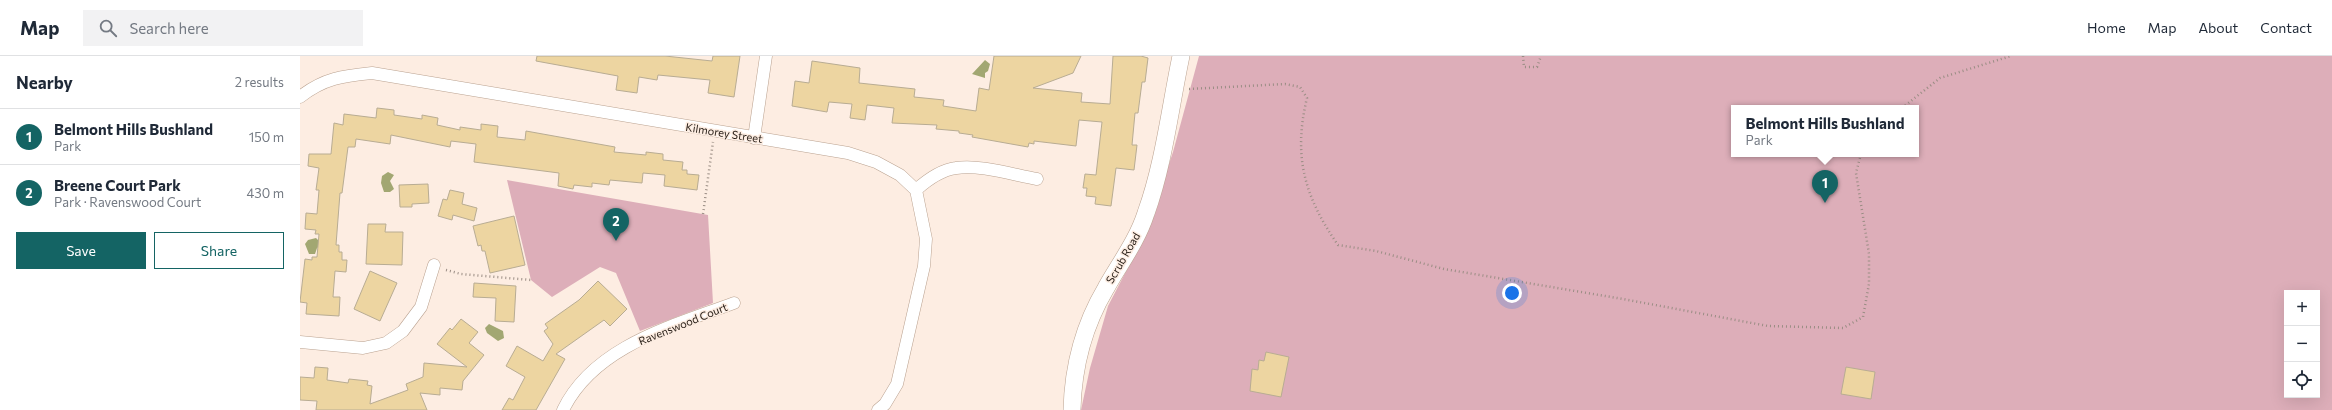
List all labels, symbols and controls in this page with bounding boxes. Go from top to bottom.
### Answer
search box [83,10,363,46]
text: Map [20,16,59,39]
icon: search [97,17,119,39]
text: Search here [129,19,209,37]
text: Home [2087,19,2126,36]
text: Map [2148,19,2176,36]
text: About [2198,19,2238,36]
text: Contact [2260,19,2312,36]
text: Nearby [16,72,73,93]
text: 2 results [235,74,284,90]
popup [1731,105,1919,157]
text: Belmont Hills Bushland [1746,114,1904,132]
text: Belmont Hills Bushland [54,120,213,138]
street label: Kilmorey Street [685,120,764,145]
text: 1 [26,129,32,145]
text: 150 m [249,129,284,145]
text: Park [1746,132,1773,148]
text: Park [54,138,81,154]
pin: 1 [1812,170,1838,203]
text: Breene Court Park [54,176,181,194]
text: 2 [25,185,33,201]
text: 430 m [246,185,284,201]
text: Park · Ravenswood Court [54,194,201,210]
pin: 2 [603,208,629,241]
street label: Scrub Road [1103,230,1142,286]
button: Save [16,232,146,269]
button: Share [154,232,284,269]
your location [1502,283,1522,303]
map controls [2284,290,2320,398]
button: + [2284,290,2320,326]
street label: Ravenswood Court [636,300,730,347]
button: − [2284,326,2320,362]
button: locate [2284,362,2320,398]

